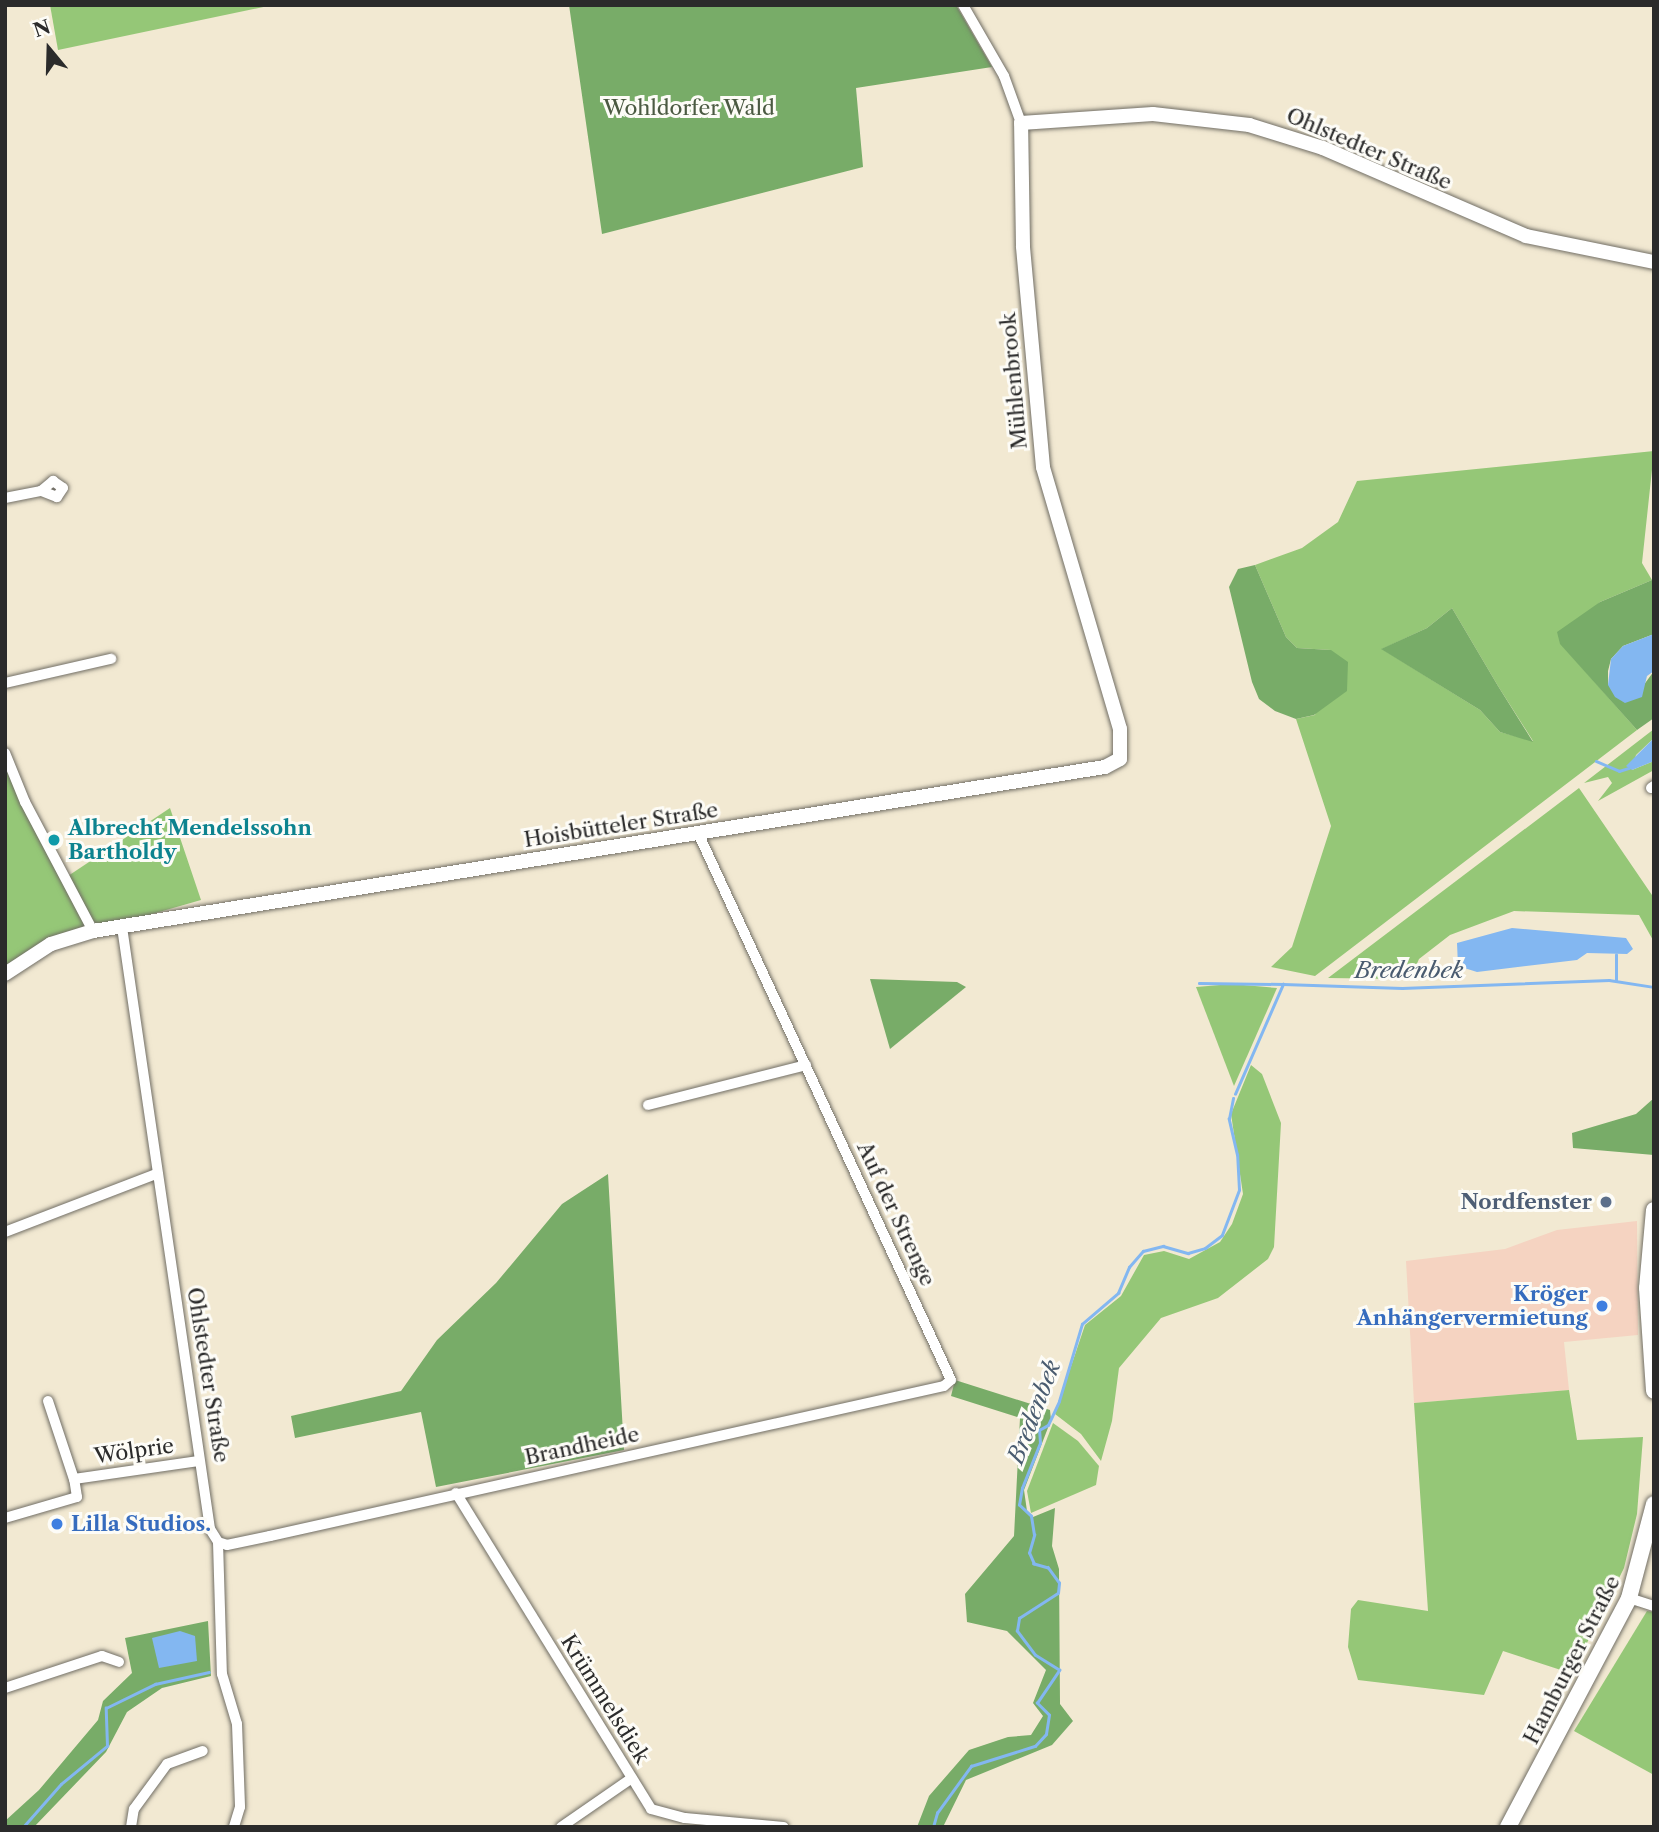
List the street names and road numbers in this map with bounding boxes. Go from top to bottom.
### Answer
street label: Ohlstedter Straße [1282,103,1456,195]
street label: Mühlenbrook [995,312,1033,450]
street label: Hoisbütteler Straße [522,797,720,853]
street label: Auf der Strenge [852,1138,940,1290]
street label: Ohlstedter Straße [182,1285,234,1465]
street label: Brandheide [523,1422,641,1470]
street label: Wölprie [92,1433,176,1469]
street label: Hamburger Straße [1519,1571,1625,1749]
street label: Krümmelsdiek [555,1630,655,1768]

